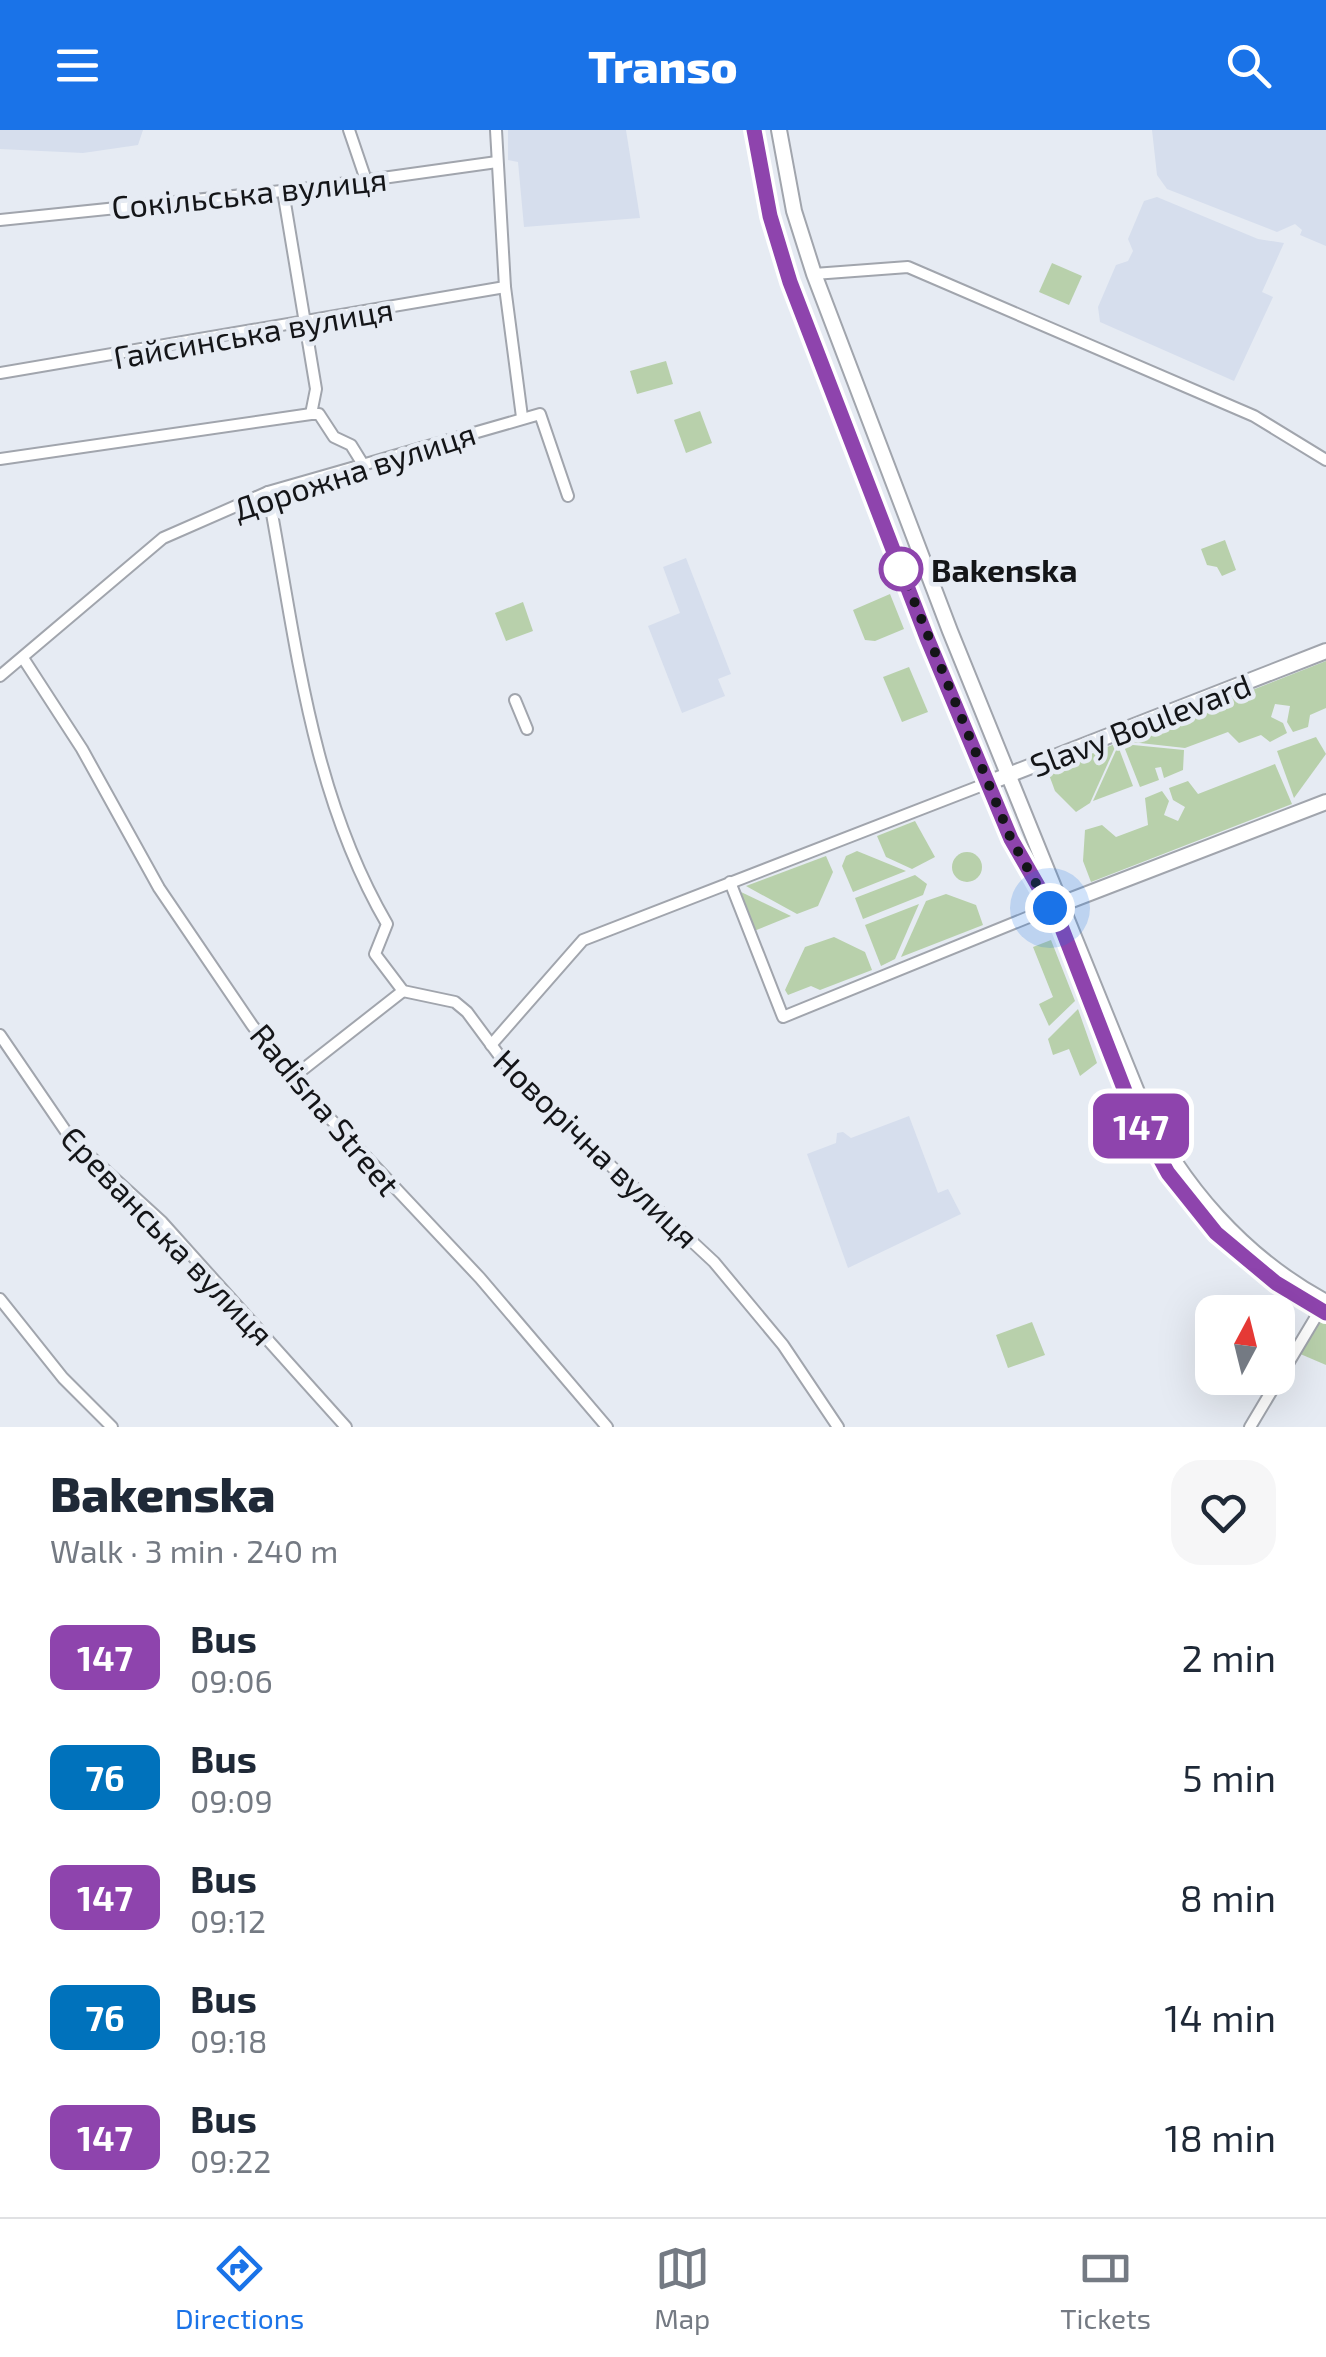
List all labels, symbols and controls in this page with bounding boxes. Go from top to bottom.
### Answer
icon: menu [50,38,105,93]
text: Transo [588,38,738,92]
icon: search [1221,38,1276,93]
street label: Сокільська вулиця [109,159,389,226]
street label: Гайсинська вулиця [110,289,396,376]
street label: Дорожна вулиця [228,413,480,528]
marker: Bakenska [880,548,922,590]
place label: Bakenska [931,550,1077,588]
street label: Slavy Boulevard [1024,664,1256,784]
your location [1025,883,1075,933]
street label: Radisna Street [243,1016,409,1202]
street label: Новорічна вулиця [486,1041,707,1256]
line badge: 147 [1084,1094,1198,1158]
text: 147 [1113,1105,1169,1147]
street label: Єреванська вулиця [53,1118,282,1353]
north arrow [1195,1295,1295,1395]
map controls [1195,1295,1295,1395]
button: heart [1171,1460,1276,1565]
text: Bakenska [50,1464,276,1522]
text: Walk · 3 min · 240 m [50,1531,338,1569]
text: Bus [190,1615,257,1661]
text: 2 min [1181,1634,1276,1680]
text: 147 [77,1636,133,1678]
text: 09:06 [190,1661,273,1699]
text: Bus [190,1735,257,1781]
text: 5 min [1182,1754,1276,1800]
text: 76 [85,1756,125,1798]
text: 09:09 [190,1781,273,1819]
text: Bus [190,1855,257,1901]
text: 8 min [1180,1874,1276,1920]
text: 147 [77,1876,133,1918]
text: 09:12 [190,1901,266,1939]
text: Bus [190,1975,257,2021]
text: 14 min [1164,1994,1276,2040]
text: 76 [85,1996,125,2038]
text: 09:18 [190,2021,267,2059]
text: Bus [190,2095,257,2141]
text: 18 min [1165,2114,1276,2160]
text: 147 [77,2116,133,2158]
text: 09:22 [190,2141,271,2179]
tab: Directions [175,2241,304,2335]
tab: Map [654,2241,710,2335]
tab: Tickets [1060,2241,1151,2335]

